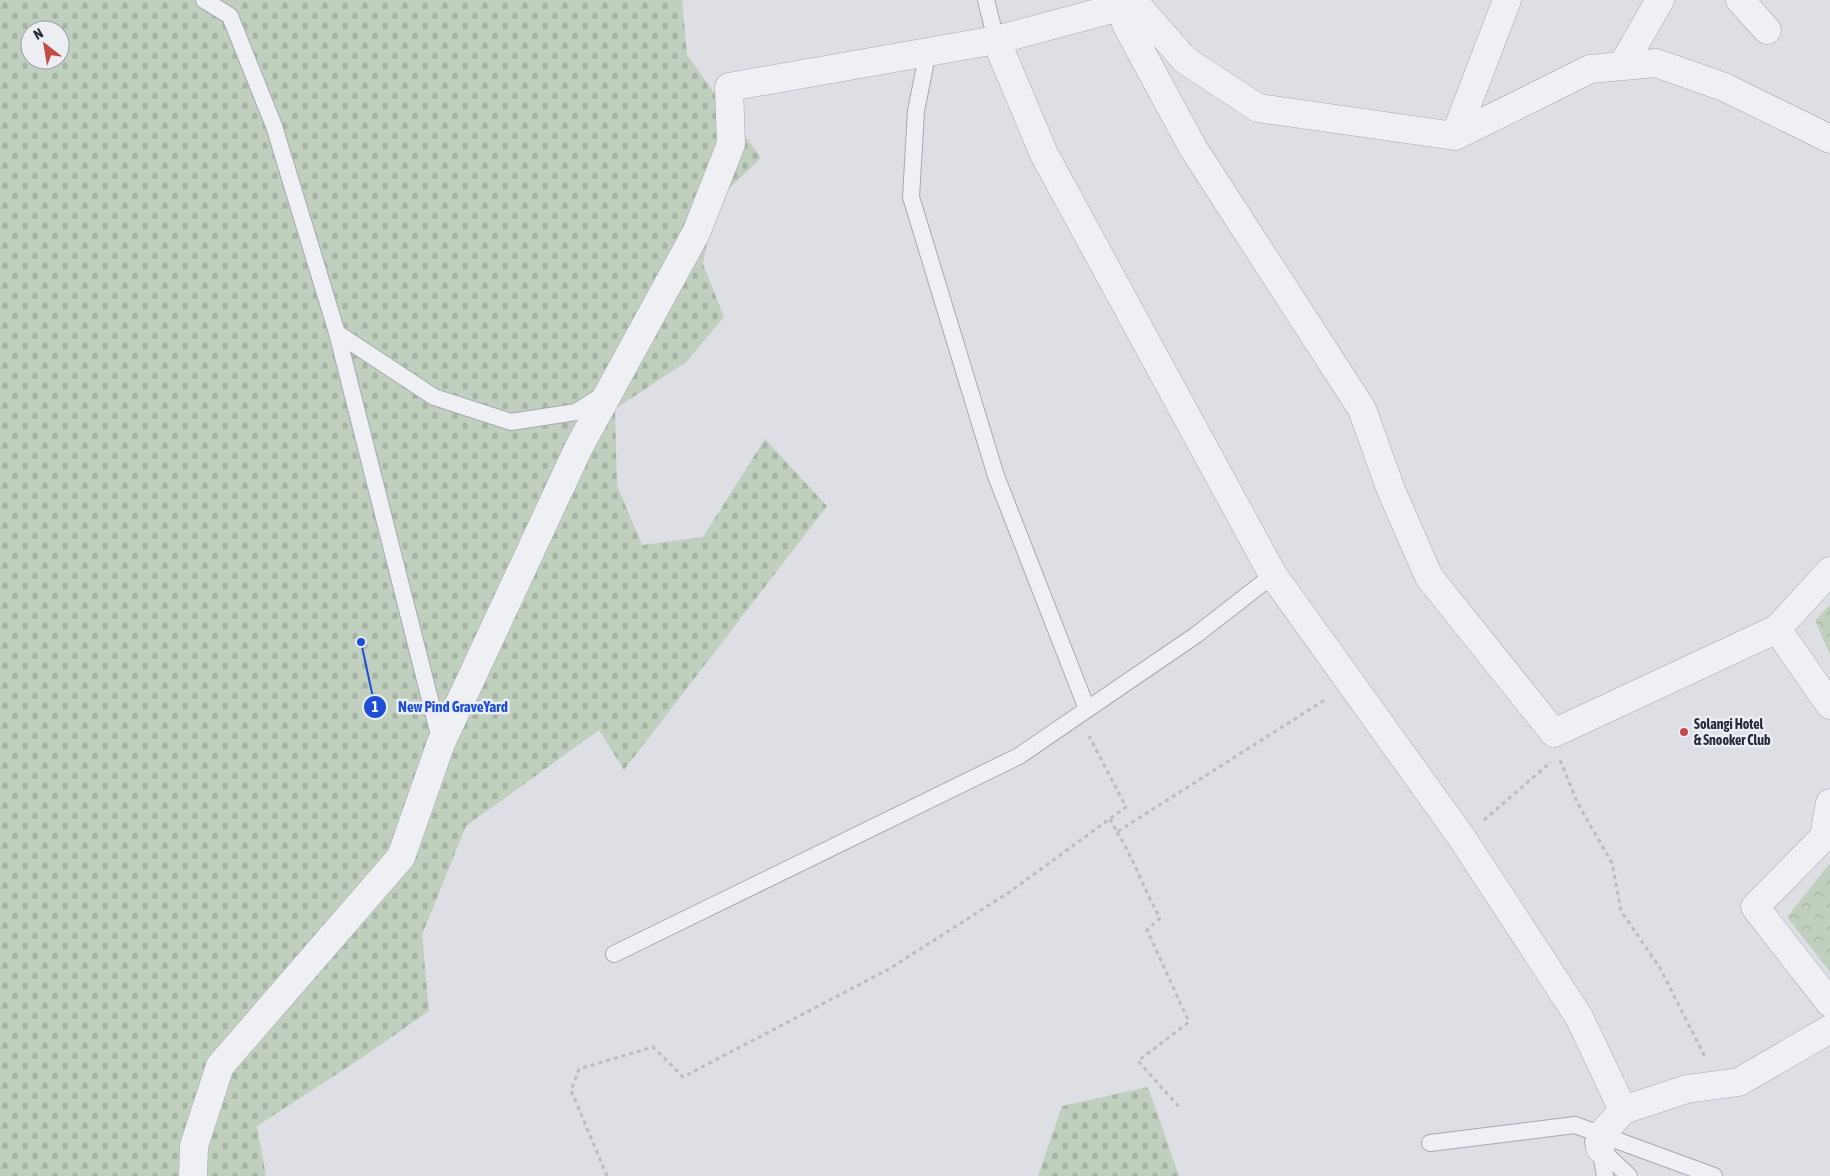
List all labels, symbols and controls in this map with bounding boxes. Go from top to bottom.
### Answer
north arrow [20,20,70,70]
text: N [31,25,46,43]
callout: New Pind GraveYard [363,692,517,722]
text: 1 [371,698,379,715]
text: New Pind GraveYard [398,698,508,715]
place label: Solangi Hotel & Snooker Club [1694,716,1771,748]
marker: Solangi Hotel & Snooker Club [1678,726,1690,738]

